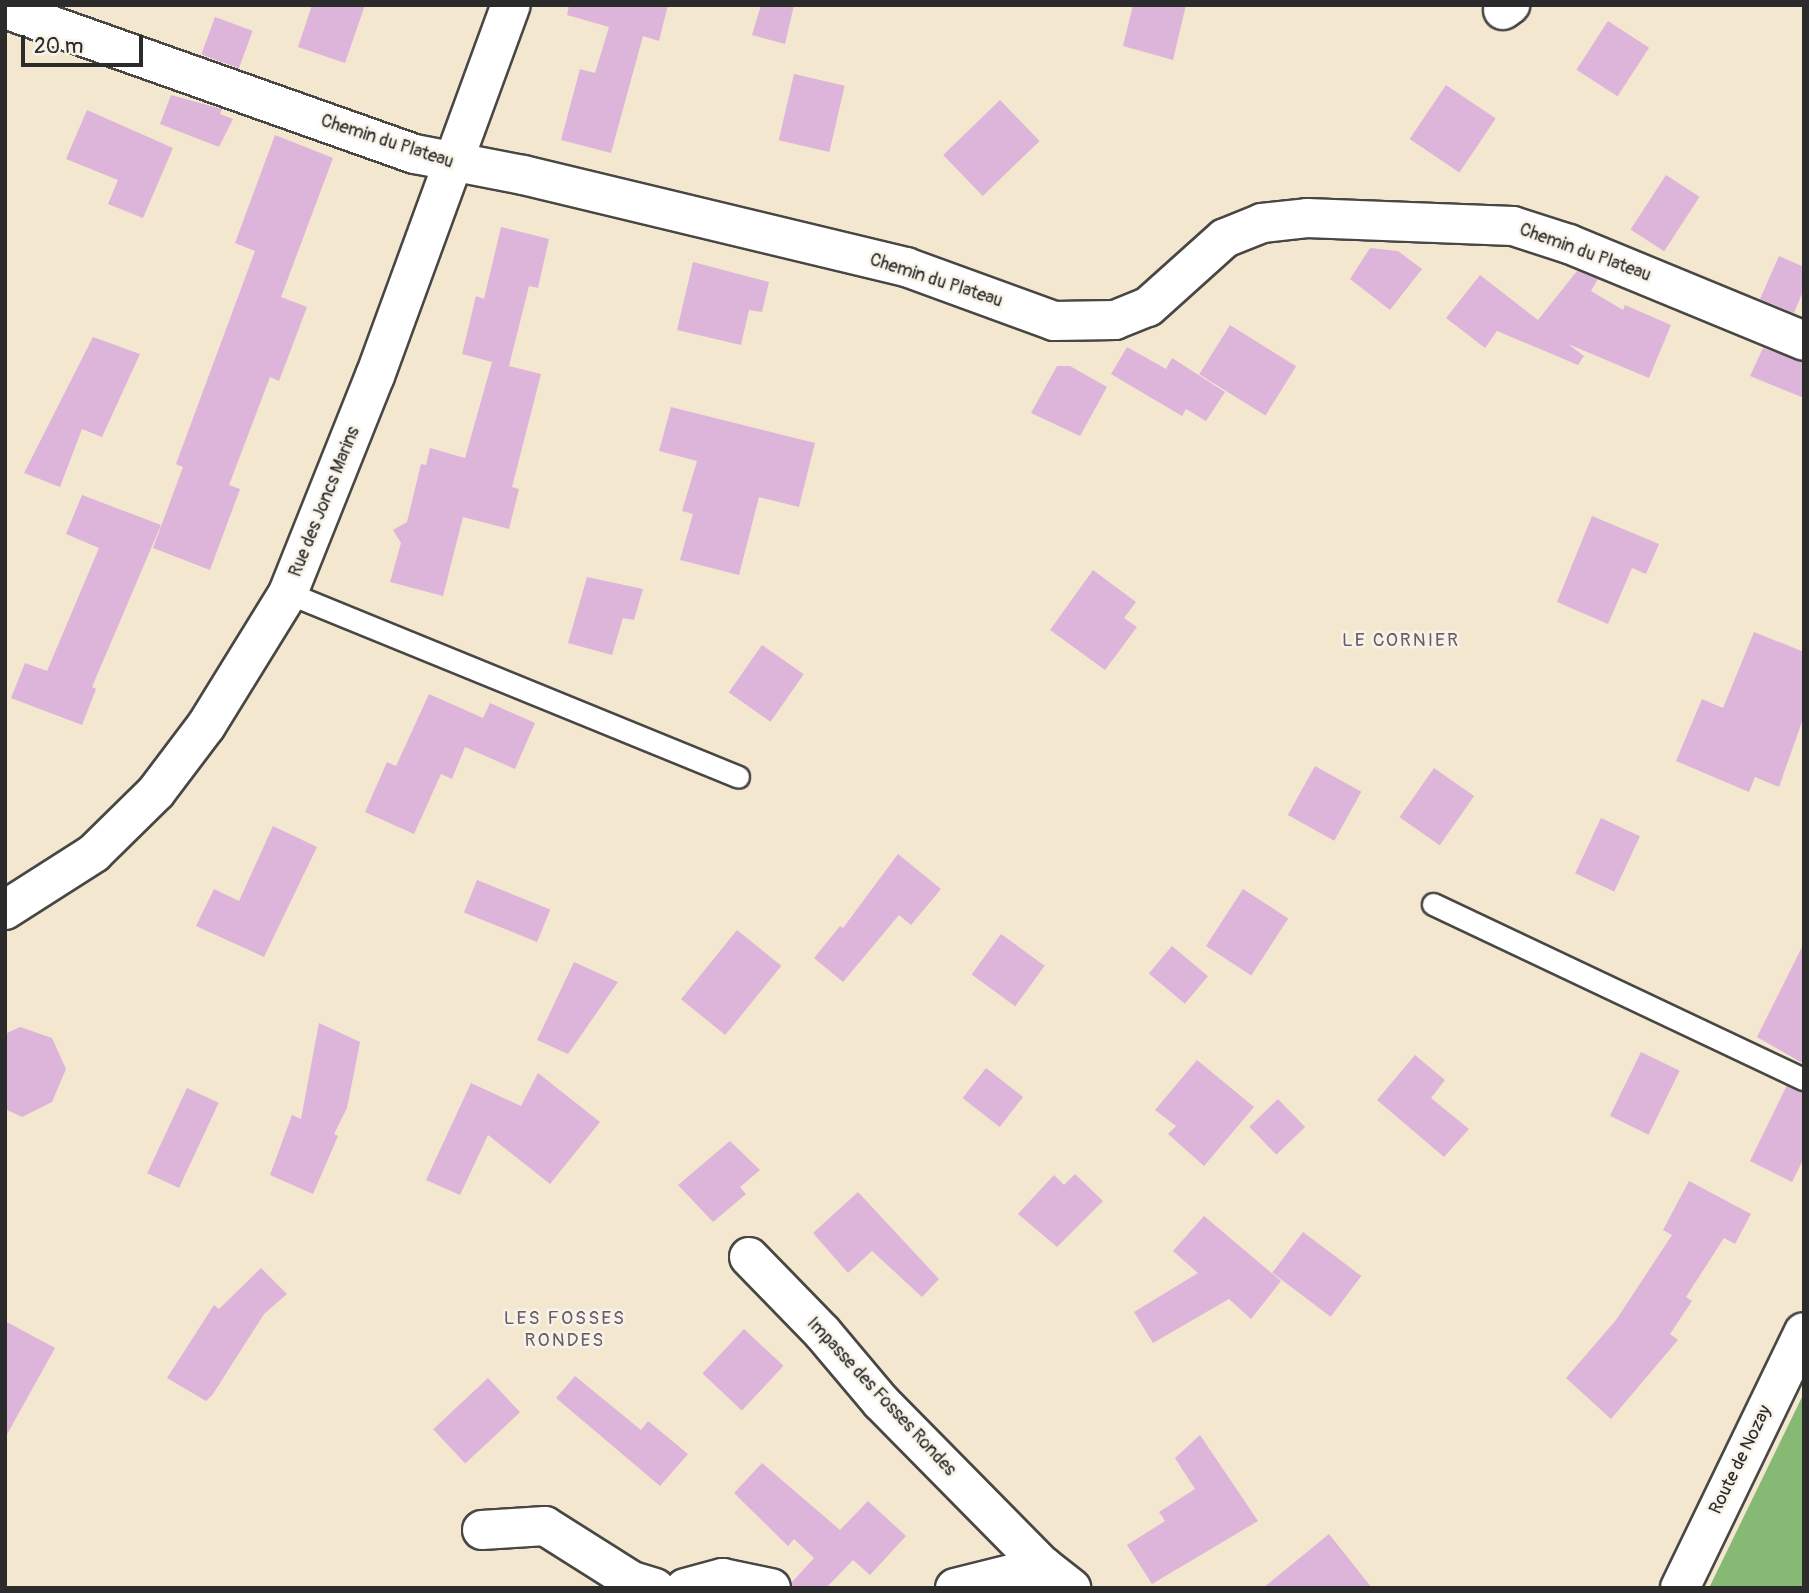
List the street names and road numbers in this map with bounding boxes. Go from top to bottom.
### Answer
street label: Chemin du Plateau [318,110,456,174]
street label: Chemin du Plateau [1516,219,1654,287]
street label: Chemin du Plateau [867,249,1005,313]
street label: Rue des Joncs Marins [285,424,365,580]
street label: Impasse des Fosses Rondes [802,1313,960,1481]
street label: Route de Nozay [1705,1402,1777,1518]

